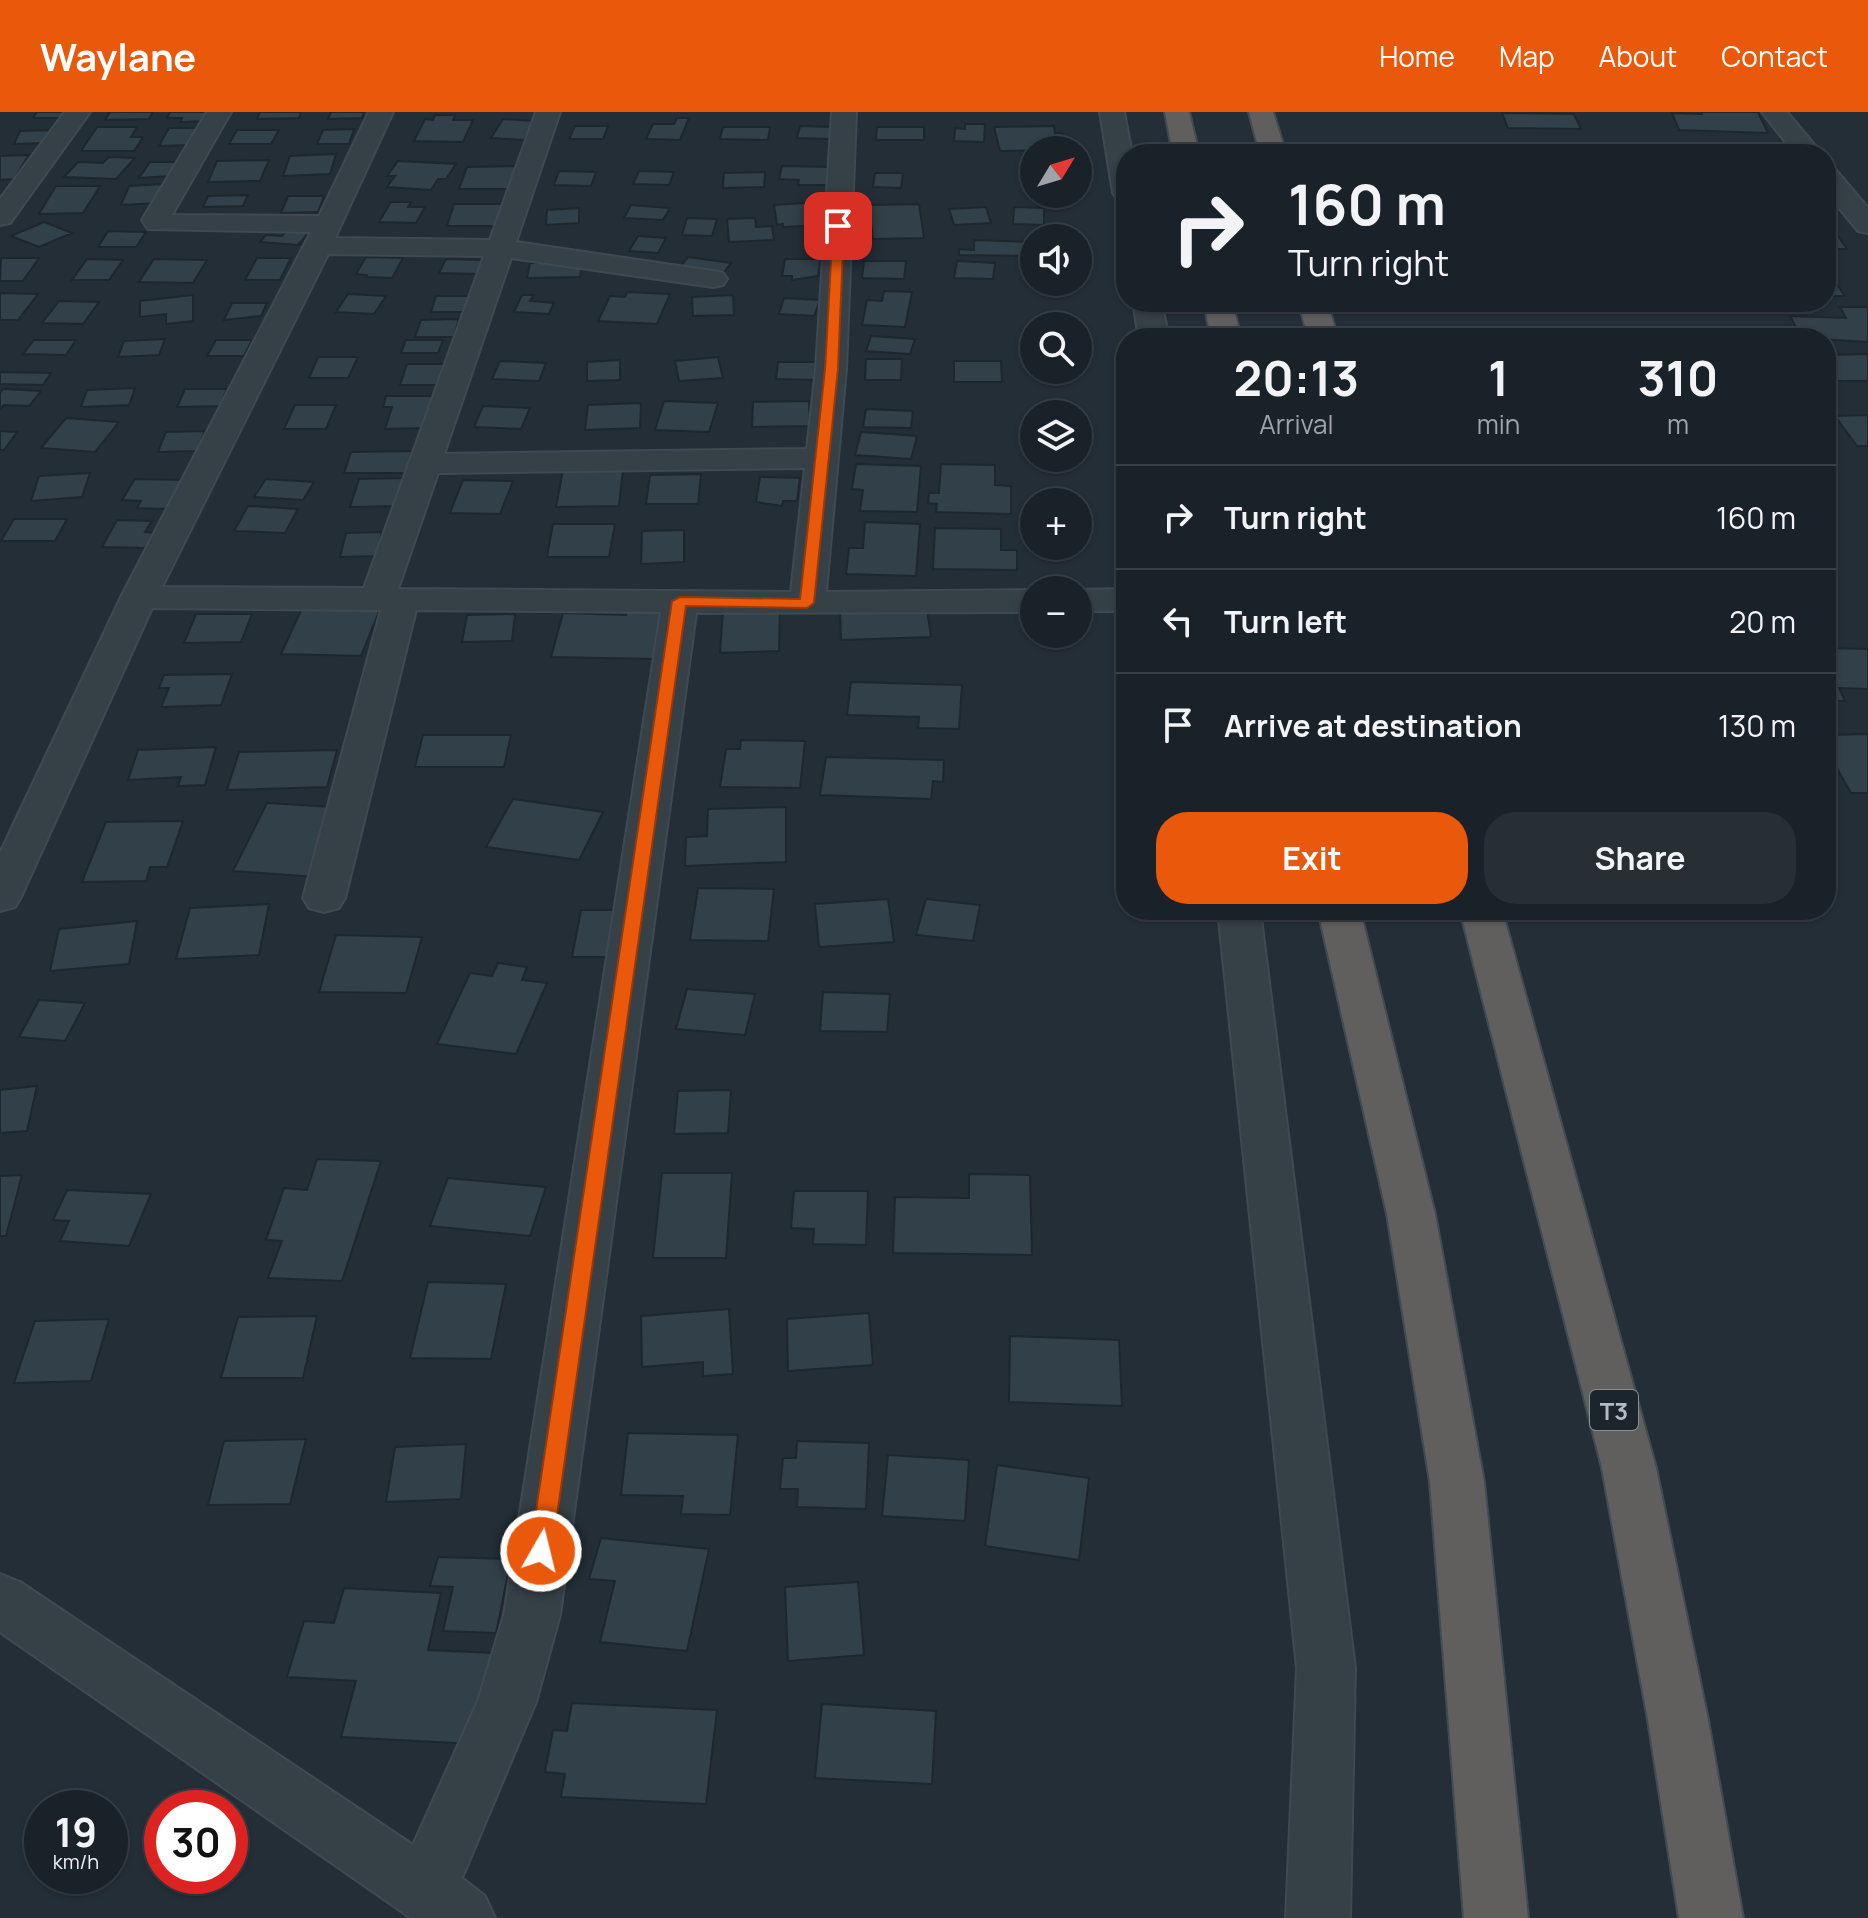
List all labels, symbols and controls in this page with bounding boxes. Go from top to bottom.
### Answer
text: Waylane [40,30,196,82]
text: Home [1379,37,1455,75]
text: Map [1499,37,1555,75]
text: About [1599,37,1677,75]
text: Contact [1721,37,1828,75]
north arrow [1020,136,1092,208]
map controls [1020,136,1092,648]
text: 160 m [1288,165,1446,242]
icon: right [1156,176,1260,280]
pin [804,192,872,260]
icon: arrive [816,204,860,248]
button: sound [1020,224,1092,296]
text: Turn right [1288,238,1449,287]
button: search [1020,312,1092,384]
text: 20:13 [1234,345,1359,410]
text: 1 [1488,345,1509,410]
text: 310 [1638,345,1718,410]
button: layers [1020,400,1092,472]
text: Arrival [1259,406,1333,442]
text: min [1477,406,1520,442]
text: m [1667,406,1689,442]
button: + [1020,488,1092,560]
icon: right [1156,495,1200,539]
text: Turn right [1224,497,1367,538]
text: 160 m [1716,497,1796,538]
button: − [1020,576,1092,648]
icon: left [1156,599,1200,643]
text: Turn left [1224,601,1347,642]
text: 20 m [1729,601,1796,642]
icon: arrive [1156,703,1200,747]
text: Arrive at destination [1224,705,1522,746]
text: 130 m [1718,705,1796,746]
button: Exit [1156,812,1468,904]
button: Share [1484,812,1796,904]
road number: T3 [1590,1390,1638,1430]
position arrow [499,1509,583,1593]
speed limit sign: 30 [144,1790,248,1894]
text: 19 [55,1804,97,1859]
text: km/h [53,1848,99,1875]

